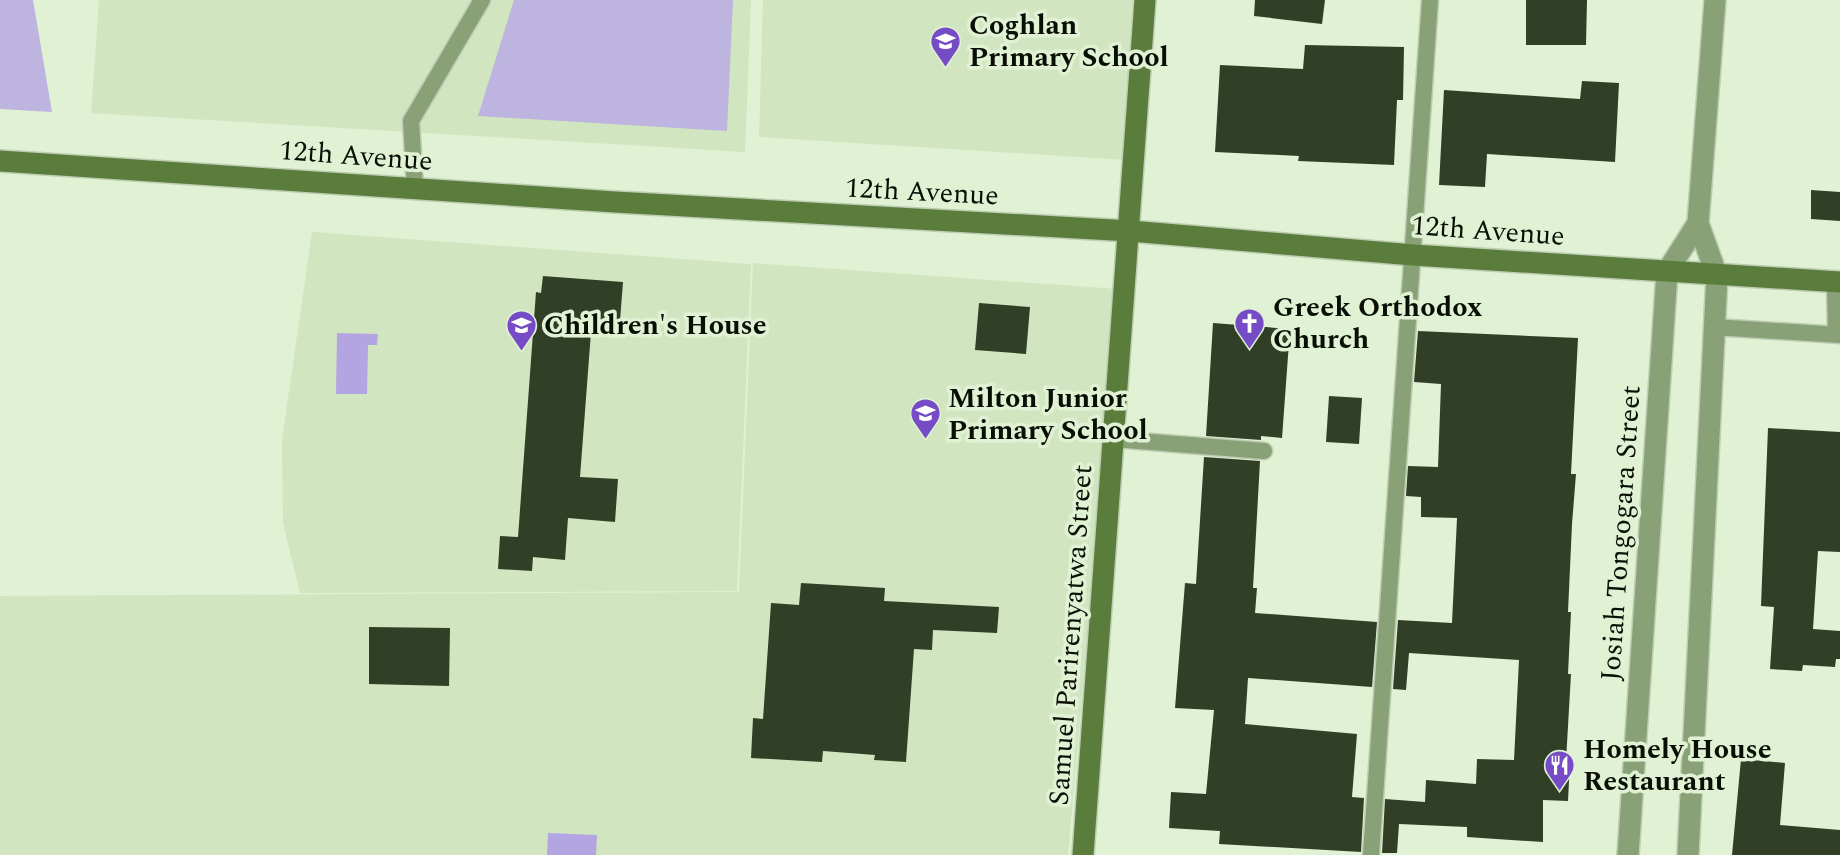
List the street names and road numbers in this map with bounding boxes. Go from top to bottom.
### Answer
street label: 12th Avenue [278,129,434,183]
street label: 12th Avenue [844,167,1000,217]
street label: 12th Avenue [1410,204,1566,258]
street label: Josiah Tongogara Street [1589,384,1653,682]
street label: Samuel Parirenyatwa Street [1038,463,1104,807]

